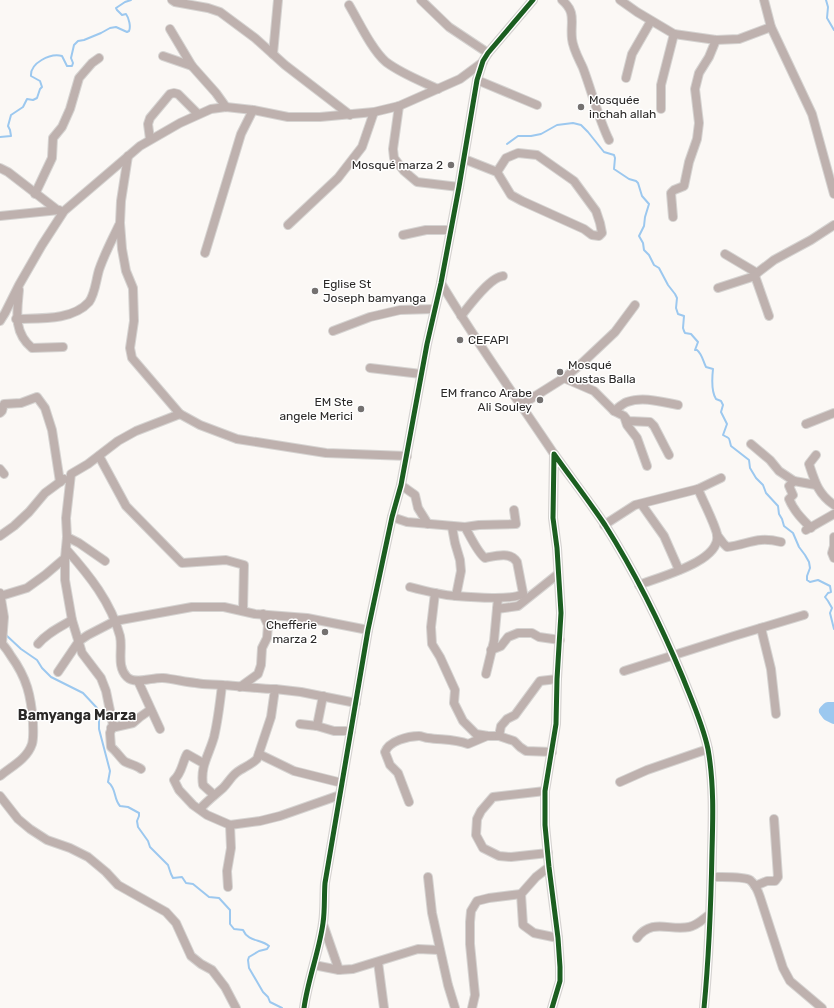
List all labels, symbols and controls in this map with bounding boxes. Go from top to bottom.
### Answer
place label: Mosquée inchah allah [589,93,656,121]
marker: Mosquée inchah allah [576,102,586,112]
place label: Mosqué marza 2 [352,158,443,172]
marker: Mosqué marza 2 [446,160,456,170]
place label: Eglise St Joseph bamyanga [323,277,426,305]
marker: Eglise St Joseph bamyanga [310,286,320,296]
place label: CEFAPI [468,333,509,347]
marker: CEFAPI [455,335,465,345]
place label: Mosqué oustas Balla [568,358,636,386]
marker: Mosqué oustas Balla [555,367,565,377]
place label: EM franco Arabe Ali Souley [440,386,532,414]
place label: EM Ste angele Merici [279,395,353,423]
marker: EM franco Arabe Ali Souley [535,395,545,405]
marker: EM Ste angele Merici [356,404,366,414]
place label: Chefferie marza 2 [266,618,317,646]
marker: Chefferie marza 2 [320,627,330,637]
district label: Bamyanga Marza [18,707,136,724]

